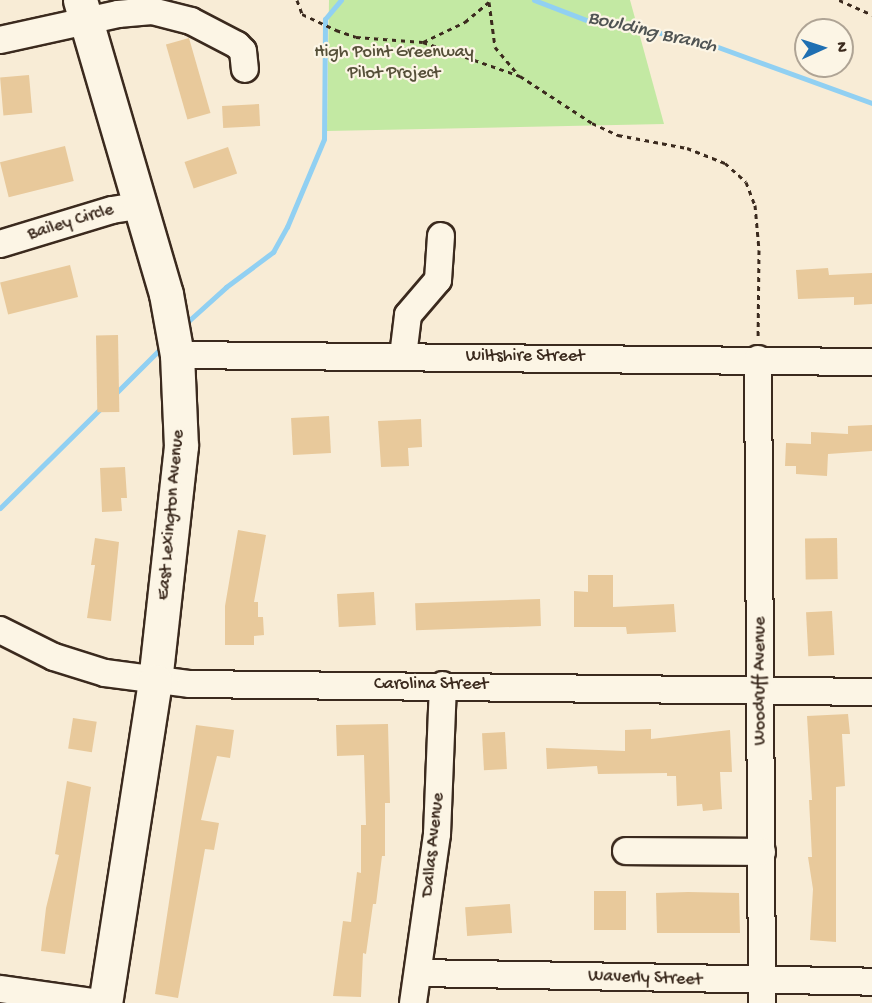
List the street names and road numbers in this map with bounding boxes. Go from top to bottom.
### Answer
street label: Bailey Circle [25,200,117,246]
street label: Wiltshire Street [466,346,584,368]
street label: East Lexington Avenue [154,429,190,601]
street label: Woodruff Avenue [750,617,772,745]
street label: Carolina Street [374,674,488,696]
street label: Dallas Avenue [418,792,450,898]
street label: Waverly Street [588,966,702,992]

